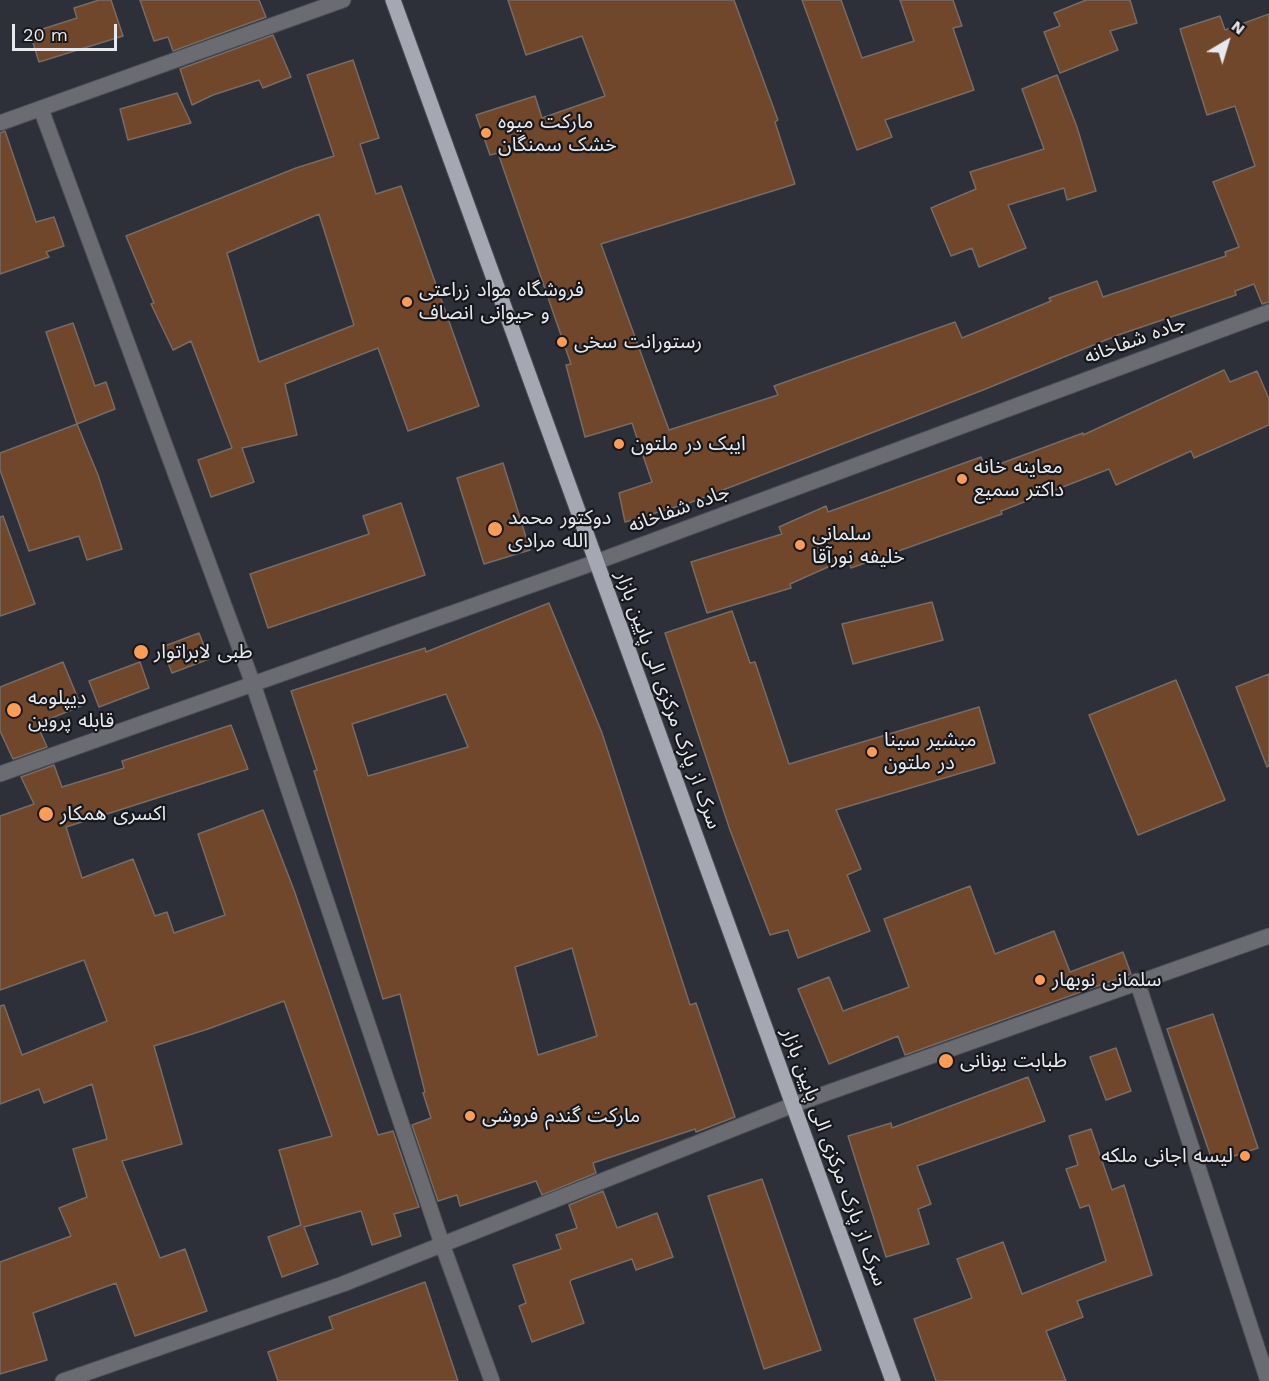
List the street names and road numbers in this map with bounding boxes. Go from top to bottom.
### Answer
street label: جاده شفاخانه [1081,311,1189,369]
street label: جاده شفاخانه [625,480,733,538]
street label: سرک از پارک مرکزی الی پایین بازار [610,568,726,832]
street label: سرک از پارک مرکزی الی پایین بازار [776,1025,892,1289]

